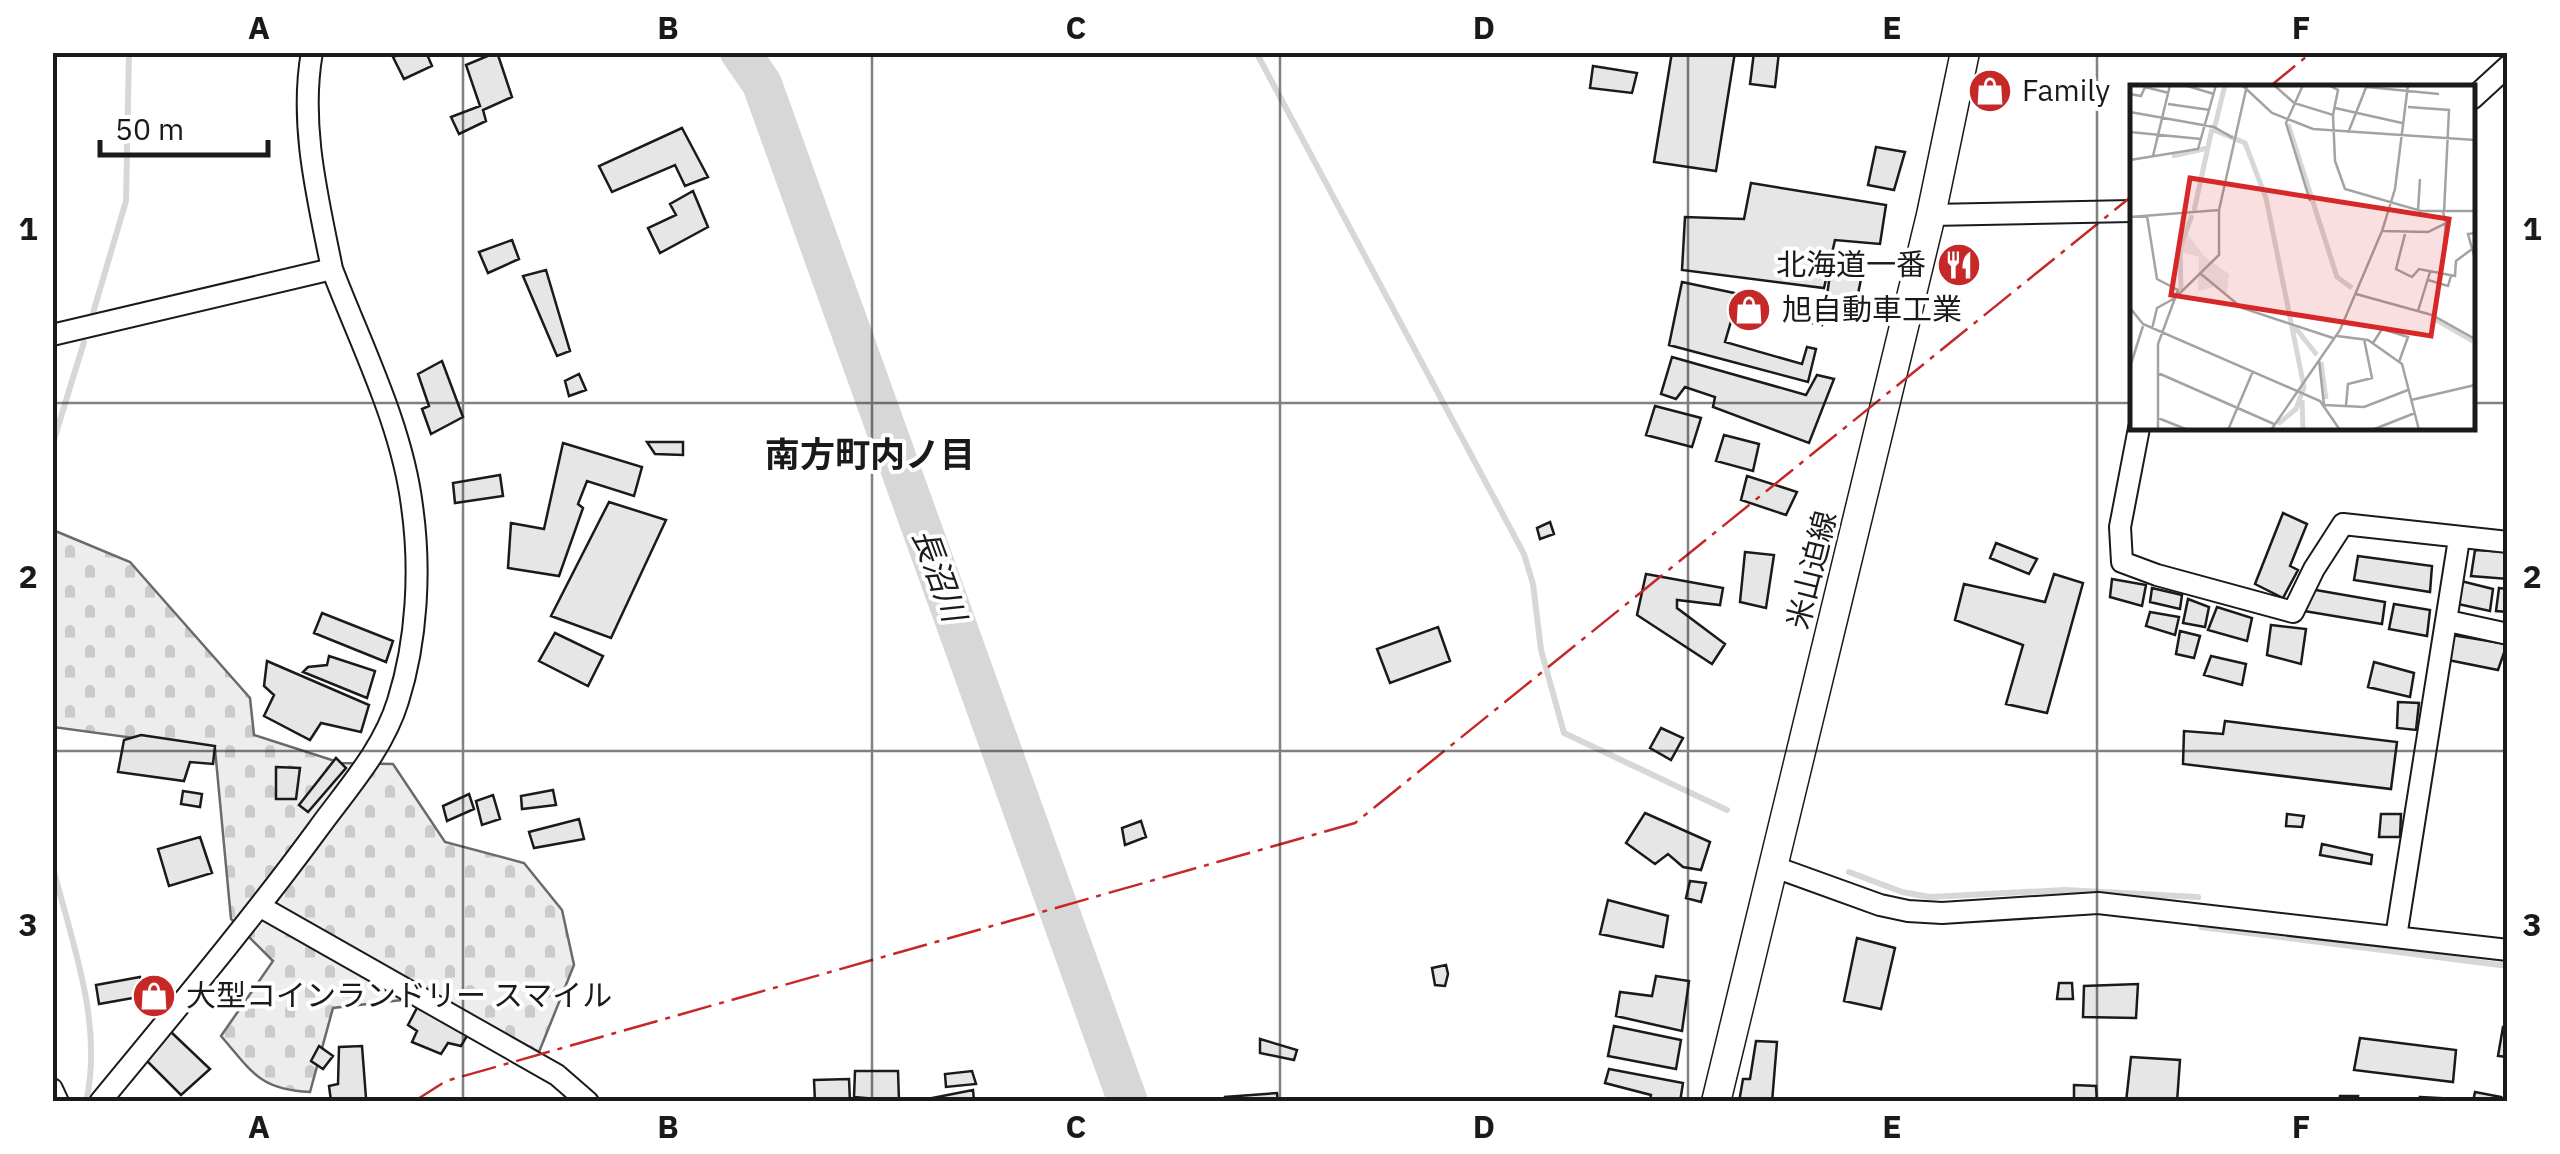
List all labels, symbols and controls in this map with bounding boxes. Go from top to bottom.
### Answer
text: A [248,6,270,48]
text: B [657,6,679,48]
text: C [1066,6,1086,48]
text: D [1473,6,1495,48]
text: E [1882,6,1902,48]
text: F [2292,6,2310,48]
shop icon: Family [1967,68,2013,114]
place label: Family [2022,70,2110,109]
inset map [2130,85,2475,430]
scale bar [100,95,268,157]
text: 50 m [115,109,184,148]
text: 1 [18,207,38,249]
text: 1 [2522,207,2542,249]
restaurant icon: 北海道一番 [1936,242,1982,288]
place label: 北海道一番 [1776,244,1926,283]
shop icon: 旭自動車工業 [1726,287,1772,333]
place label: 旭自動車工業 [1782,289,1962,328]
district label: 南方町内ノ目 [765,431,975,477]
street label: 米山迫線 [1777,507,1844,633]
water label: 長沼川 [904,522,977,630]
text: 2 [18,555,38,597]
text: 2 [2522,555,2542,597]
text: 3 [18,903,38,945]
text: 3 [2522,903,2542,945]
shop icon: 大型コインランドリー スマイル [131,973,177,1019]
place label: 大型コインランドリー スマイル [186,975,612,1014]
text: A [248,1105,270,1147]
text: B [657,1105,679,1147]
text: C [1066,1105,1086,1147]
text: D [1473,1105,1495,1147]
text: E [1882,1105,1902,1147]
text: F [2292,1105,2310,1147]

